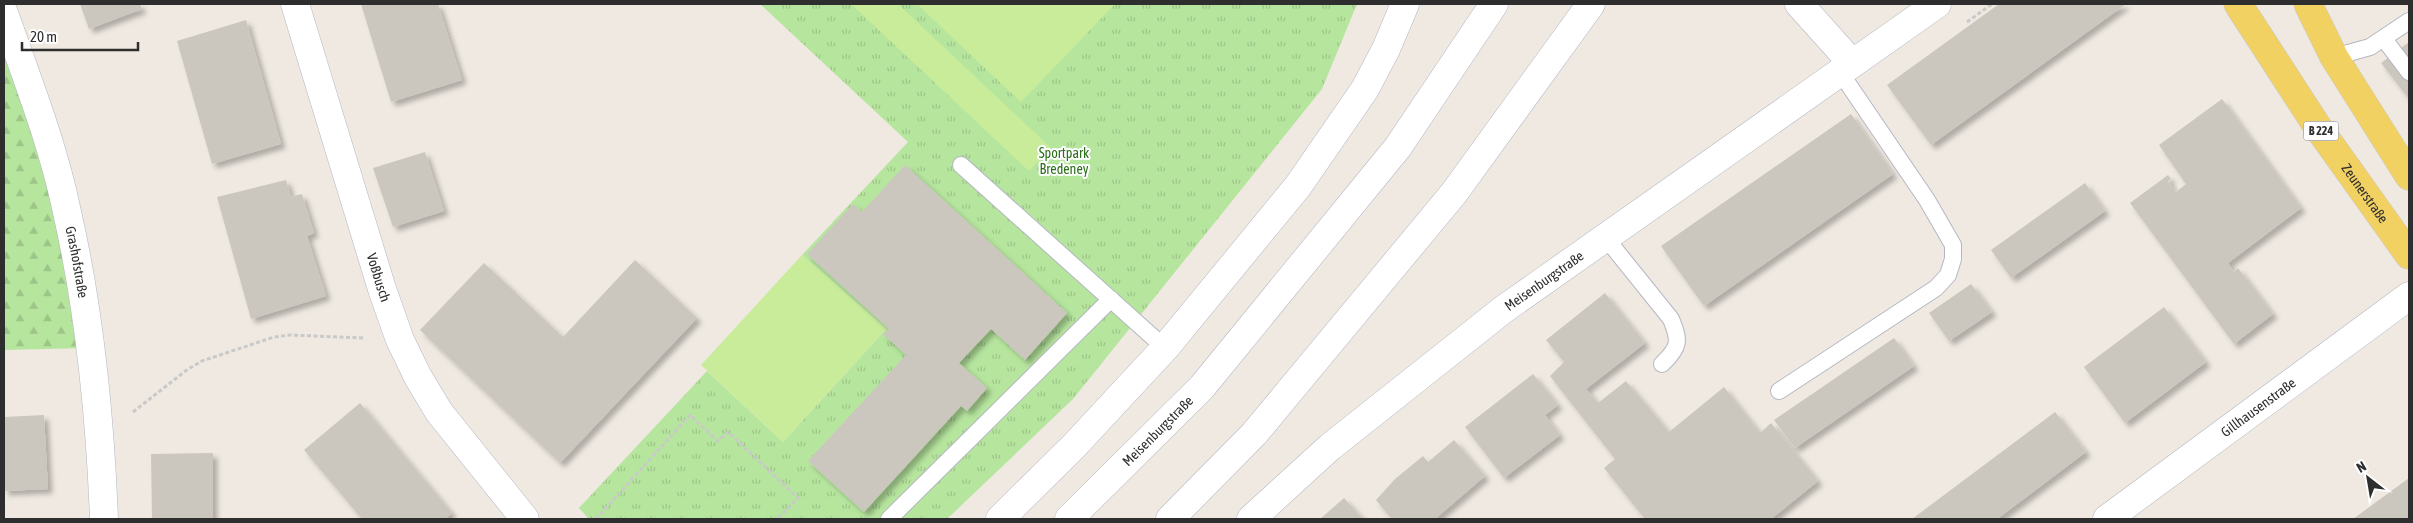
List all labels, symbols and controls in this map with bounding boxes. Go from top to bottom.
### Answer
scale bar [22,20,139,52]
text: 20 m [30,28,57,45]
road number: B 224 [2304,122,2338,140]
park label: Sportpark Bredeney [1039,145,1089,177]
street label: Zeunerstraße [2338,161,2392,226]
street label: Grashofstraße [62,225,91,299]
street label: Meisenburgstraße [1502,248,1587,314]
street label: Voßbusch [364,251,394,304]
street label: Gillhausenstraße [2218,375,2299,440]
street label: Meisenburgstraße [1119,393,1196,469]
north arrow [2343,453,2393,503]
text: N [2354,458,2369,476]

